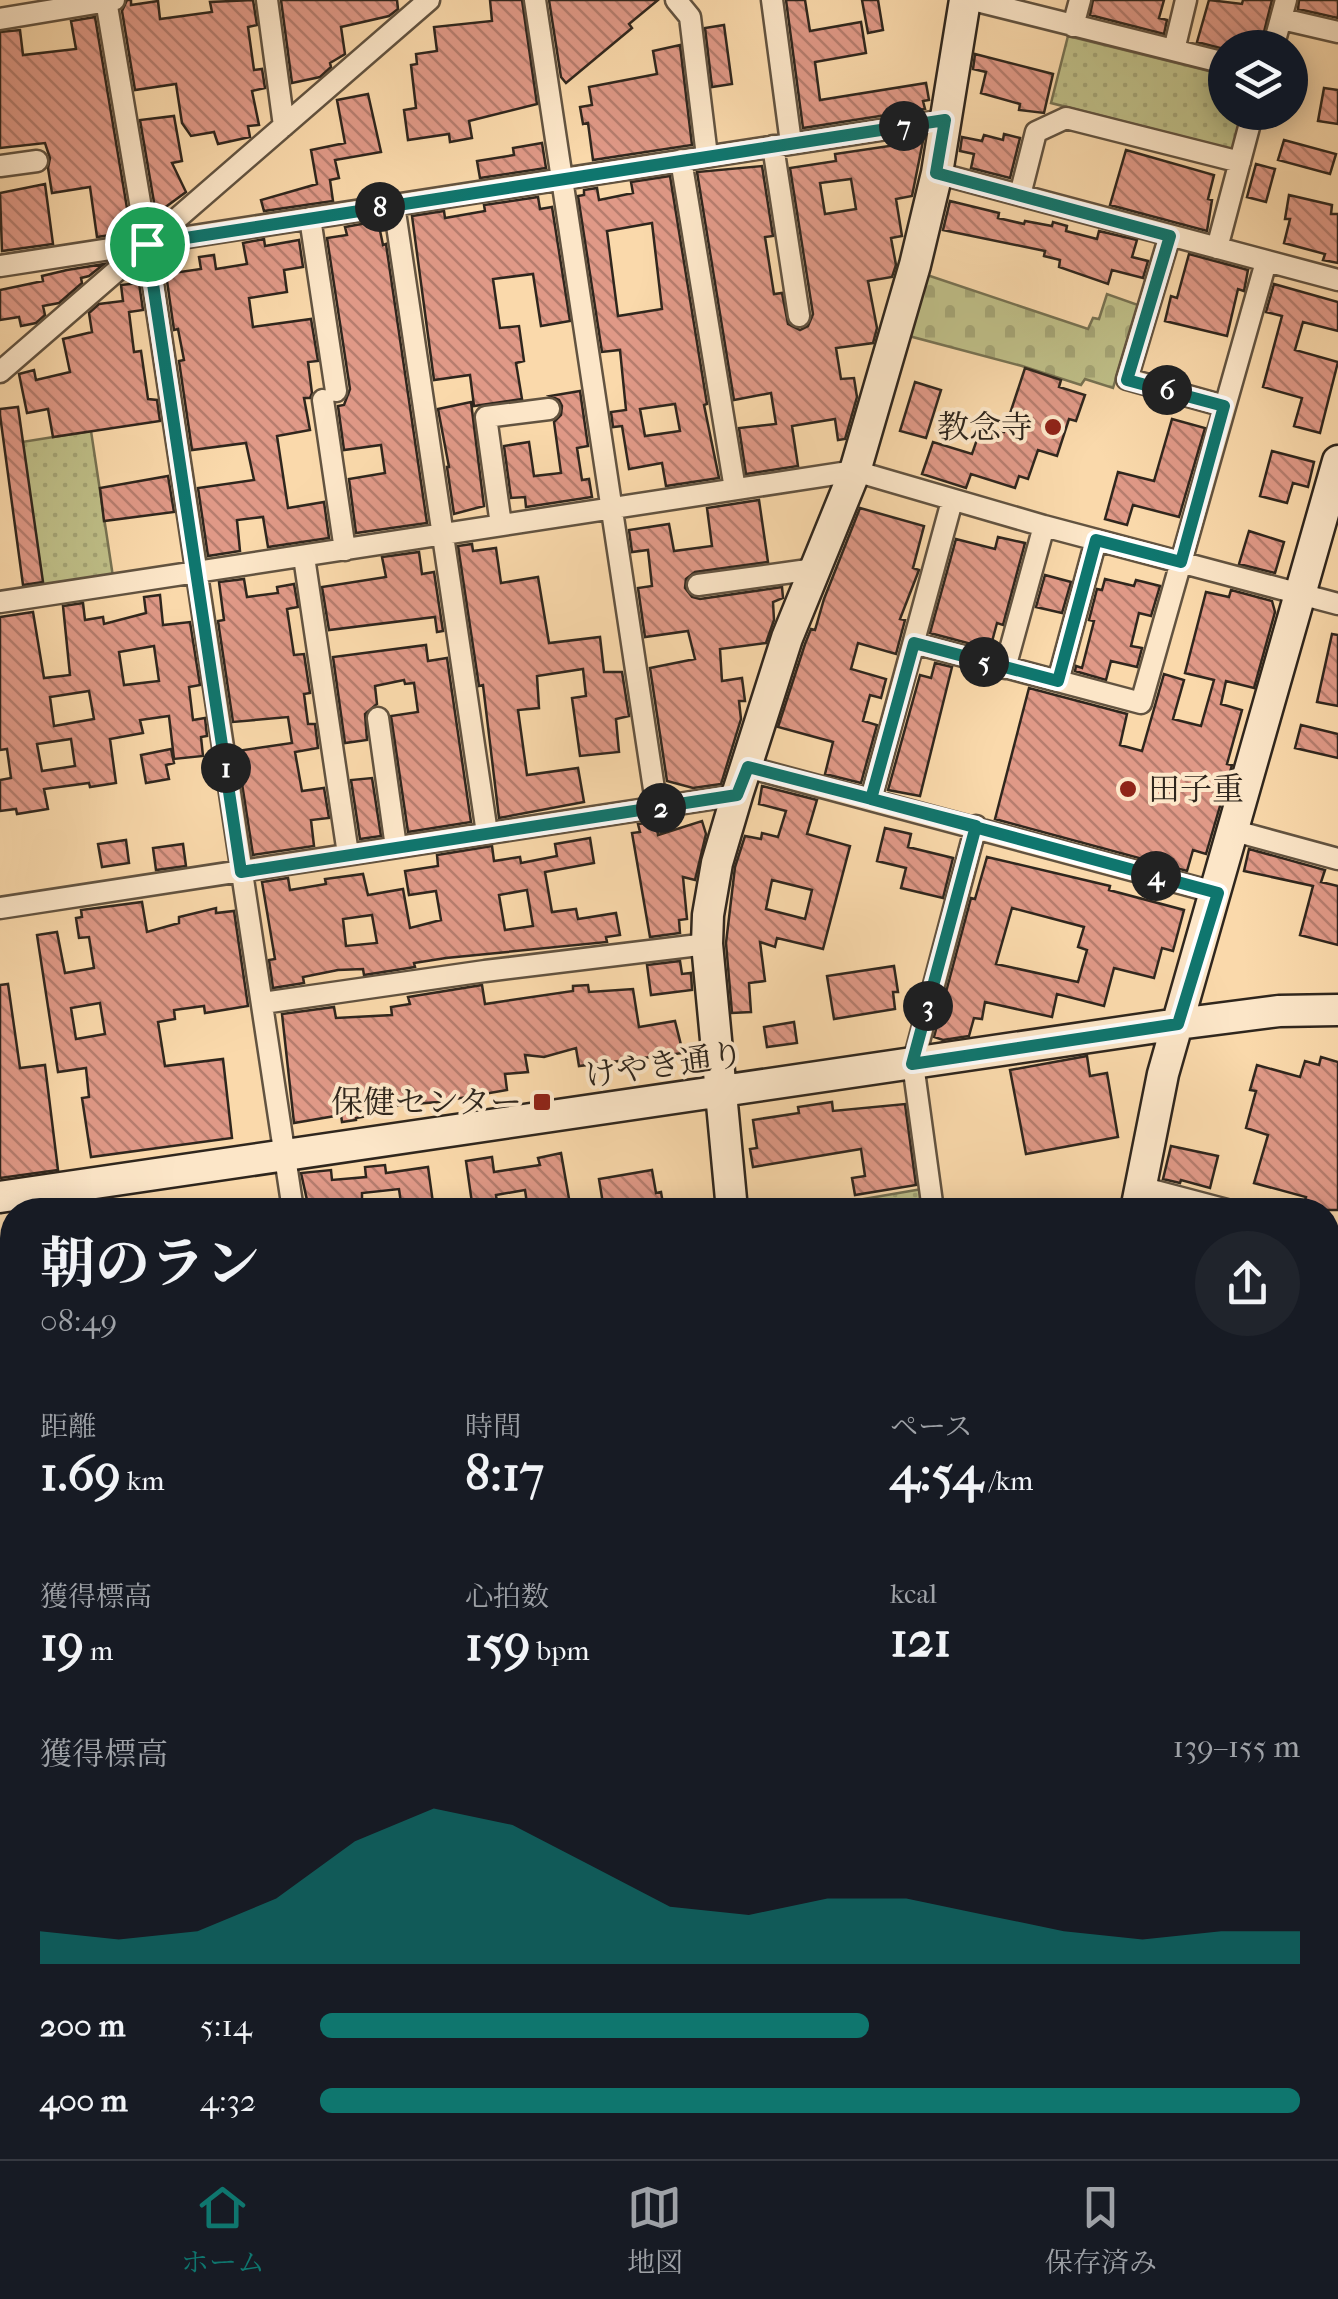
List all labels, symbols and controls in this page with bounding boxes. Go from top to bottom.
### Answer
map controls [1208,30,1308,130]
button: layers [1208,30,1308,130]
pin: 7 [879,101,929,151]
text: 7 [897,109,911,142]
pin: 8 [355,182,405,232]
text: 8 [373,190,387,223]
pin [105,202,190,287]
icon: arrive [120,217,175,272]
pin: 6 [1142,365,1192,415]
text: 6 [1159,373,1175,406]
place label: 教念寺 [937,409,1033,446]
marker: 教念寺 [1042,416,1064,438]
pin: 5 [959,637,1009,687]
text: 5 [978,645,990,678]
pin: 1 [201,743,251,793]
text: 1 [221,751,231,784]
place label: 田子重 [1148,771,1244,808]
marker: 田子重 [1117,778,1139,800]
pin: 2 [636,783,686,833]
text: 2 [654,791,668,824]
pin: 4 [1131,851,1181,901]
text: 4 [1148,859,1164,892]
pin: 3 [903,981,953,1031]
text: 3 [922,989,934,1022]
street label: けやき通り [582,1036,746,1094]
place label: 保健センター [331,1084,522,1121]
marker: 保健センター [531,1091,553,1113]
button: share [1195,1231,1300,1336]
text: 朝のラン [40,1232,260,1296]
text: 08:49 [40,1302,117,1339]
text: 距離 [40,1410,96,1443]
text: 時間 [465,1410,521,1443]
text: ペース [890,1410,973,1443]
text: 1.69 [40,1444,121,1503]
text: 8:17 [465,1444,544,1503]
text: 4:54 [890,1444,983,1503]
text: km [121,1464,164,1497]
text: /km [983,1464,1033,1497]
text: kcal [890,1577,937,1610]
text: 獲得標高 [40,1580,152,1613]
text: 心拍数 [465,1580,549,1613]
text: 121 [890,1610,951,1669]
text: 19 [40,1614,84,1673]
text: 159 [465,1614,530,1673]
text: m [84,1634,113,1667]
text: bpm [530,1634,590,1667]
text: 139–155 m [1172,1728,1300,1765]
text: 獲得標高 [40,1736,168,1773]
text: 200 m [40,2007,125,2044]
text: 5:14 [200,2007,252,2044]
text: 400 m [40,2082,128,2119]
text: 4:32 [200,2082,256,2119]
tab: ホーム [181,2180,265,2280]
tab: 地図 [627,2180,683,2280]
tab: 保存済み [1045,2180,1157,2280]

